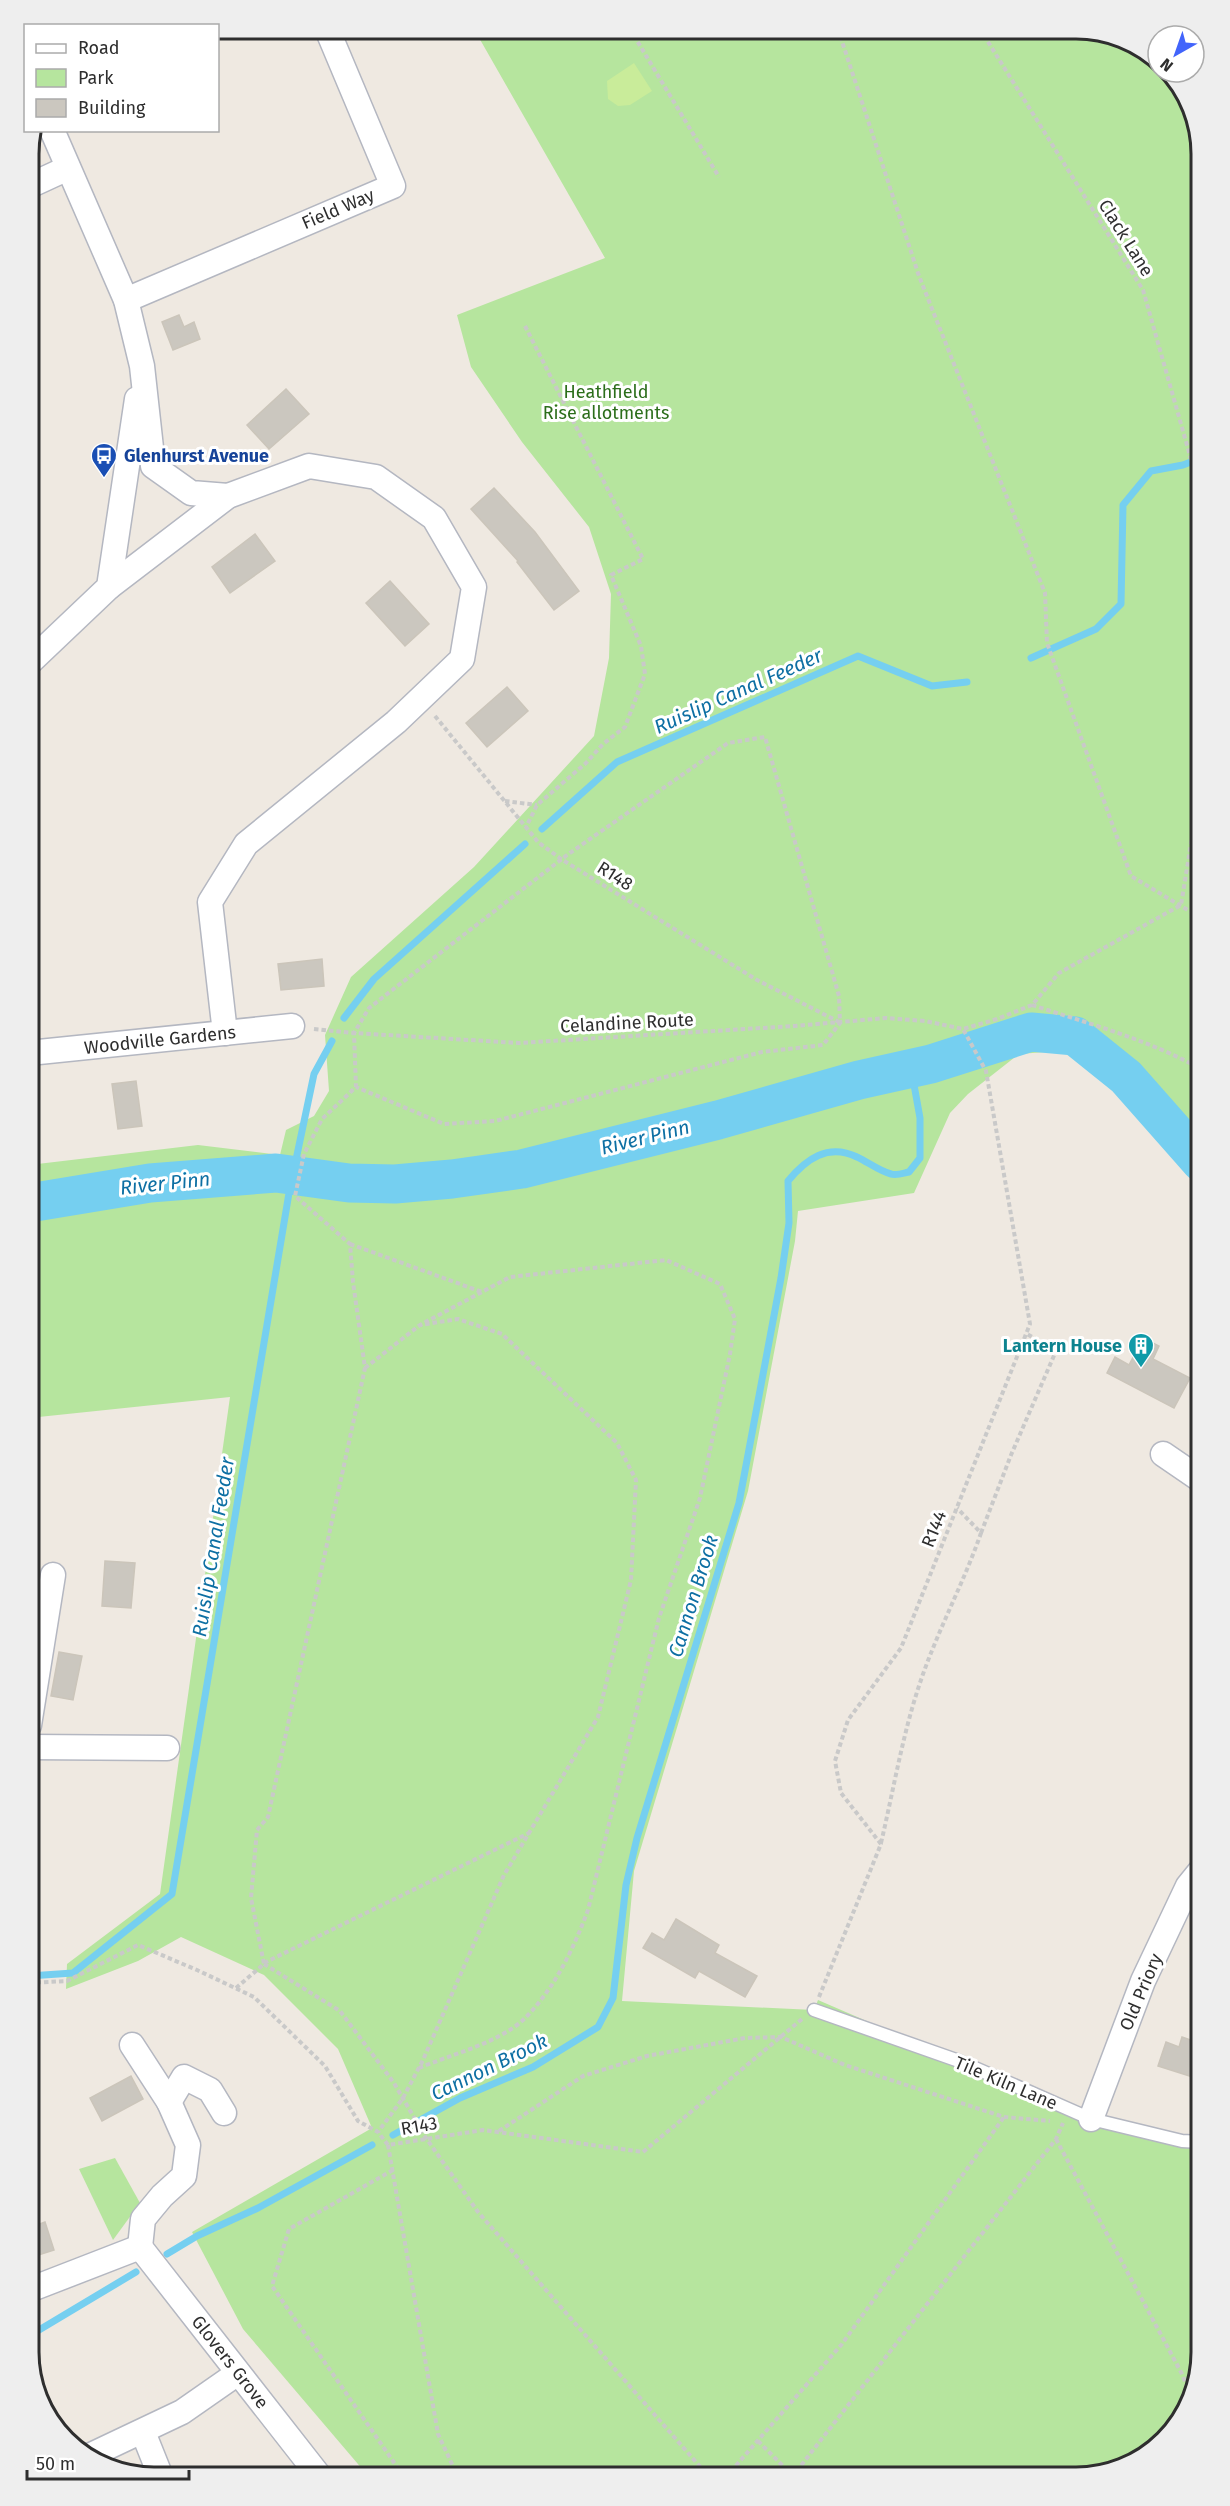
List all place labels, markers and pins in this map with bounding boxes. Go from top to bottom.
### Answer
bus stop icon: Glenhurst Avenue [89,441,119,479]
place label: Glenhurst Avenue [124,445,269,467]
building icon: Lantern House [1126,1331,1156,1369]
place label: Lantern House [1003,1335,1122,1357]

